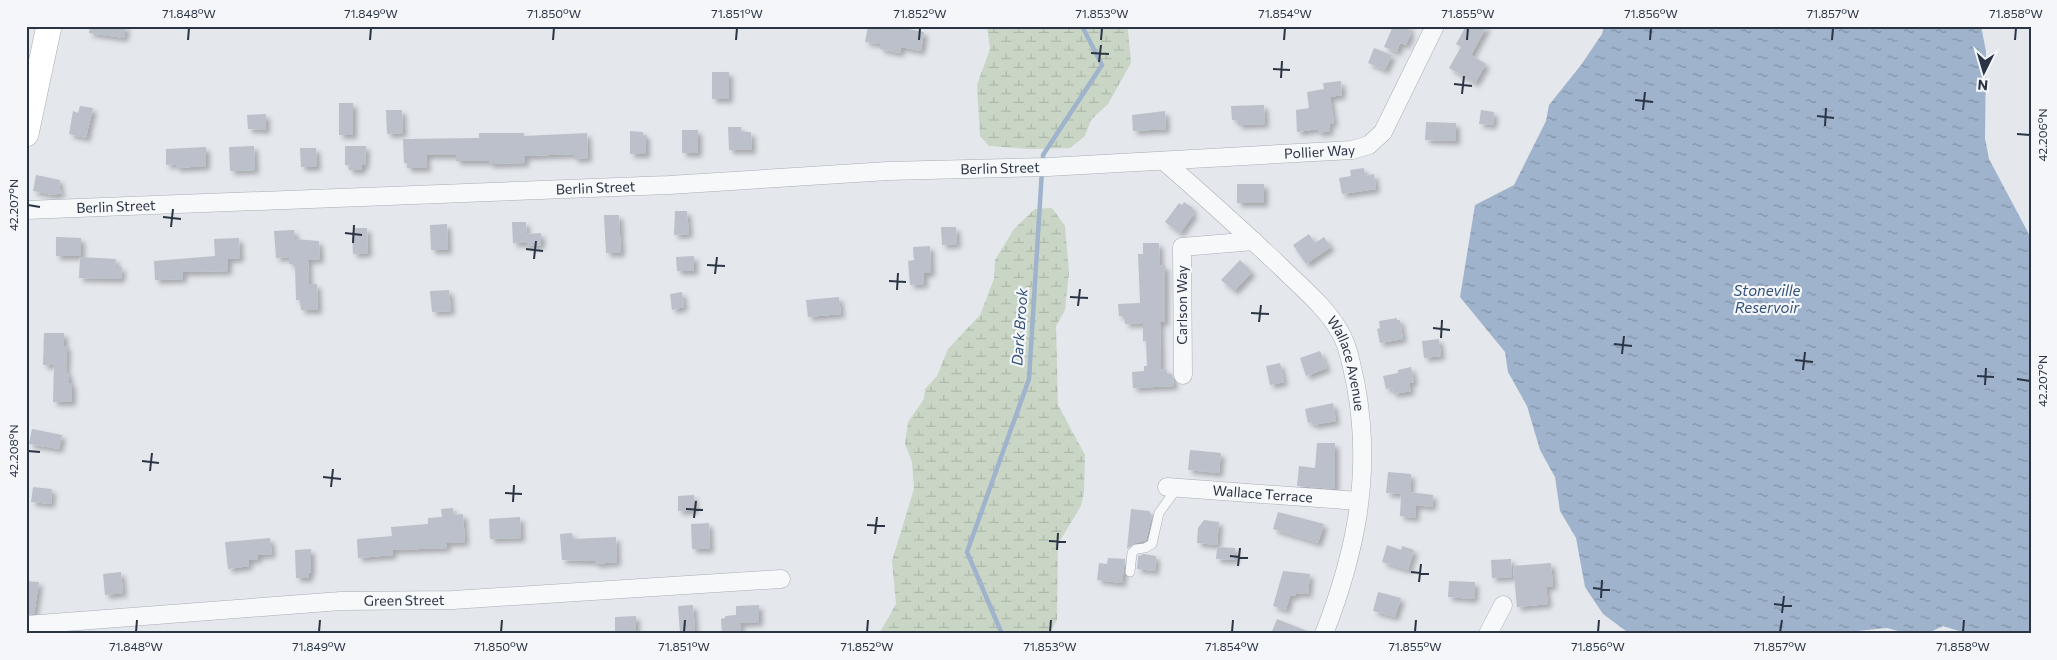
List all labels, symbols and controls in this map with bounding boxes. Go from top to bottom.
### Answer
text: 71.848°W [162,6,216,20]
text: 71.849°W [344,6,398,20]
text: 71.850°W [527,6,581,20]
text: 71.851°W [711,6,763,20]
text: 71.852°W [894,6,946,20]
text: 71.853°W [1076,6,1128,20]
text: 71.854°W [1258,6,1312,20]
text: 71.855°W [1441,6,1495,20]
text: 71.856°W [1624,6,1678,20]
text: 71.857°W [1807,6,1859,20]
text: 71.858°W [1989,6,2043,20]
north arrow [1960,48,2010,98]
text: N [1977,77,1989,94]
text: 42.206°N [2035,109,2049,161]
street label: Pollier Way [1283,141,1356,162]
street label: Berlin Street [960,158,1040,177]
street label: Berlin Street [555,177,636,197]
text: 42.207°N [6,179,20,231]
street label: Berlin Street [76,196,156,216]
street label: Carlson Way [1173,265,1190,345]
water label: Stoneville Reservoir [1733,281,1801,316]
water label: Dark Brook [1007,287,1031,366]
street label: Wallace Avenue [1324,312,1369,412]
text: 42.207°N [2035,355,2049,407]
text: 42.208°N [6,425,20,477]
street label: Wallace Terrace [1212,481,1313,506]
street label: Green Street [364,591,445,609]
text: 71.848°W [109,639,163,653]
text: 71.849°W [292,639,346,653]
text: 71.850°W [474,639,528,653]
text: 71.851°W [658,639,710,653]
text: 71.852°W [841,639,893,653]
text: 71.853°W [1024,639,1076,653]
text: 71.854°W [1205,639,1259,653]
text: 71.855°W [1388,639,1442,653]
text: 71.856°W [1571,639,1625,653]
text: 71.857°W [1754,639,1806,653]
text: 71.858°W [1936,639,1990,653]

